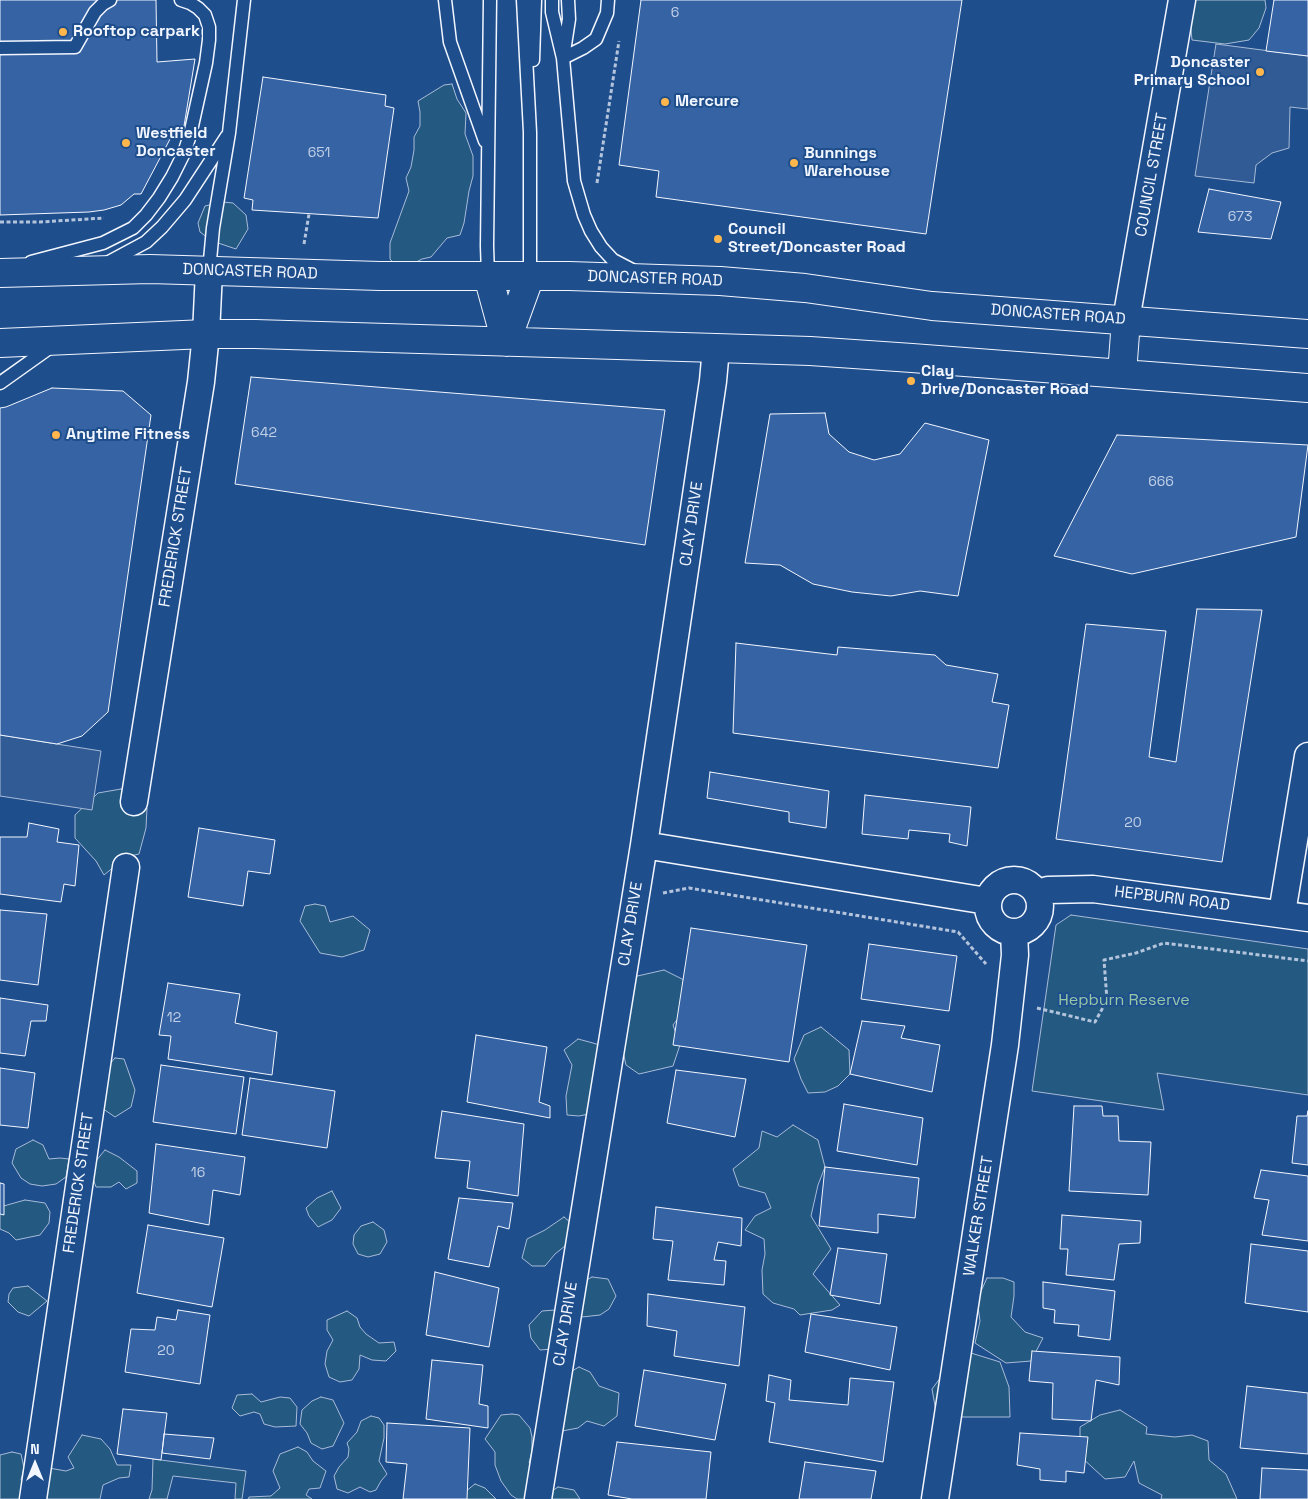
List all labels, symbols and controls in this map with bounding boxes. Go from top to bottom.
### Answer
house number: 6 [671,5,679,21]
place label: Rooftop carpark [73,22,200,42]
marker: Rooftop carpark [57,26,69,38]
place label: Doncaster Primary School [1134,53,1250,91]
marker: Doncaster Primary School [1254,66,1266,78]
place label: Mercure [675,92,739,112]
marker: Mercure [659,96,671,108]
street label: COUNCIL STREET [1132,112,1172,238]
place label: Westfield Doncaster [136,124,216,162]
marker: Westfield Doncaster [120,137,132,149]
place label: Bunnings Warehouse [804,144,890,182]
house number: 651 [308,145,330,161]
marker: Bunnings Warehouse [788,157,800,169]
house number: 673 [1228,209,1252,225]
place label: Council Street/Doncaster Road [728,220,906,258]
marker: Council Street/Doncaster Road [712,233,724,245]
street label: DONCASTER ROAD [182,260,318,284]
street label: DONCASTER ROAD [587,267,723,291]
street label: DONCASTER ROAD [990,301,1126,329]
place label: Clay Drive/Doncaster Road [921,362,1089,400]
marker: Clay Drive/Doncaster Road [905,375,917,387]
place label: Anytime Fitness [66,425,190,445]
house number: 642 [251,425,277,441]
marker: Anytime Fitness [50,429,62,441]
street label: FREDERICK STREET [155,465,197,609]
house number: 666 [1148,474,1174,490]
street label: CLAY DRIVE [677,480,707,568]
house number: 20 [1124,815,1142,831]
street label: CLAY DRIVE [615,880,647,968]
street label: HEPBURN ROAD [1113,882,1231,916]
park label: Hepburn Reserve [1058,991,1190,1011]
house number: 12 [167,1010,181,1026]
street label: FREDERICK STREET [60,1111,98,1255]
street label: WALKER STREET [960,1154,998,1278]
house number: 16 [191,1165,205,1181]
street label: CLAY DRIVE [550,1280,582,1368]
house number: 20 [157,1343,175,1359]
north arrow [10,1439,60,1489]
text: N [30,1440,40,1458]

